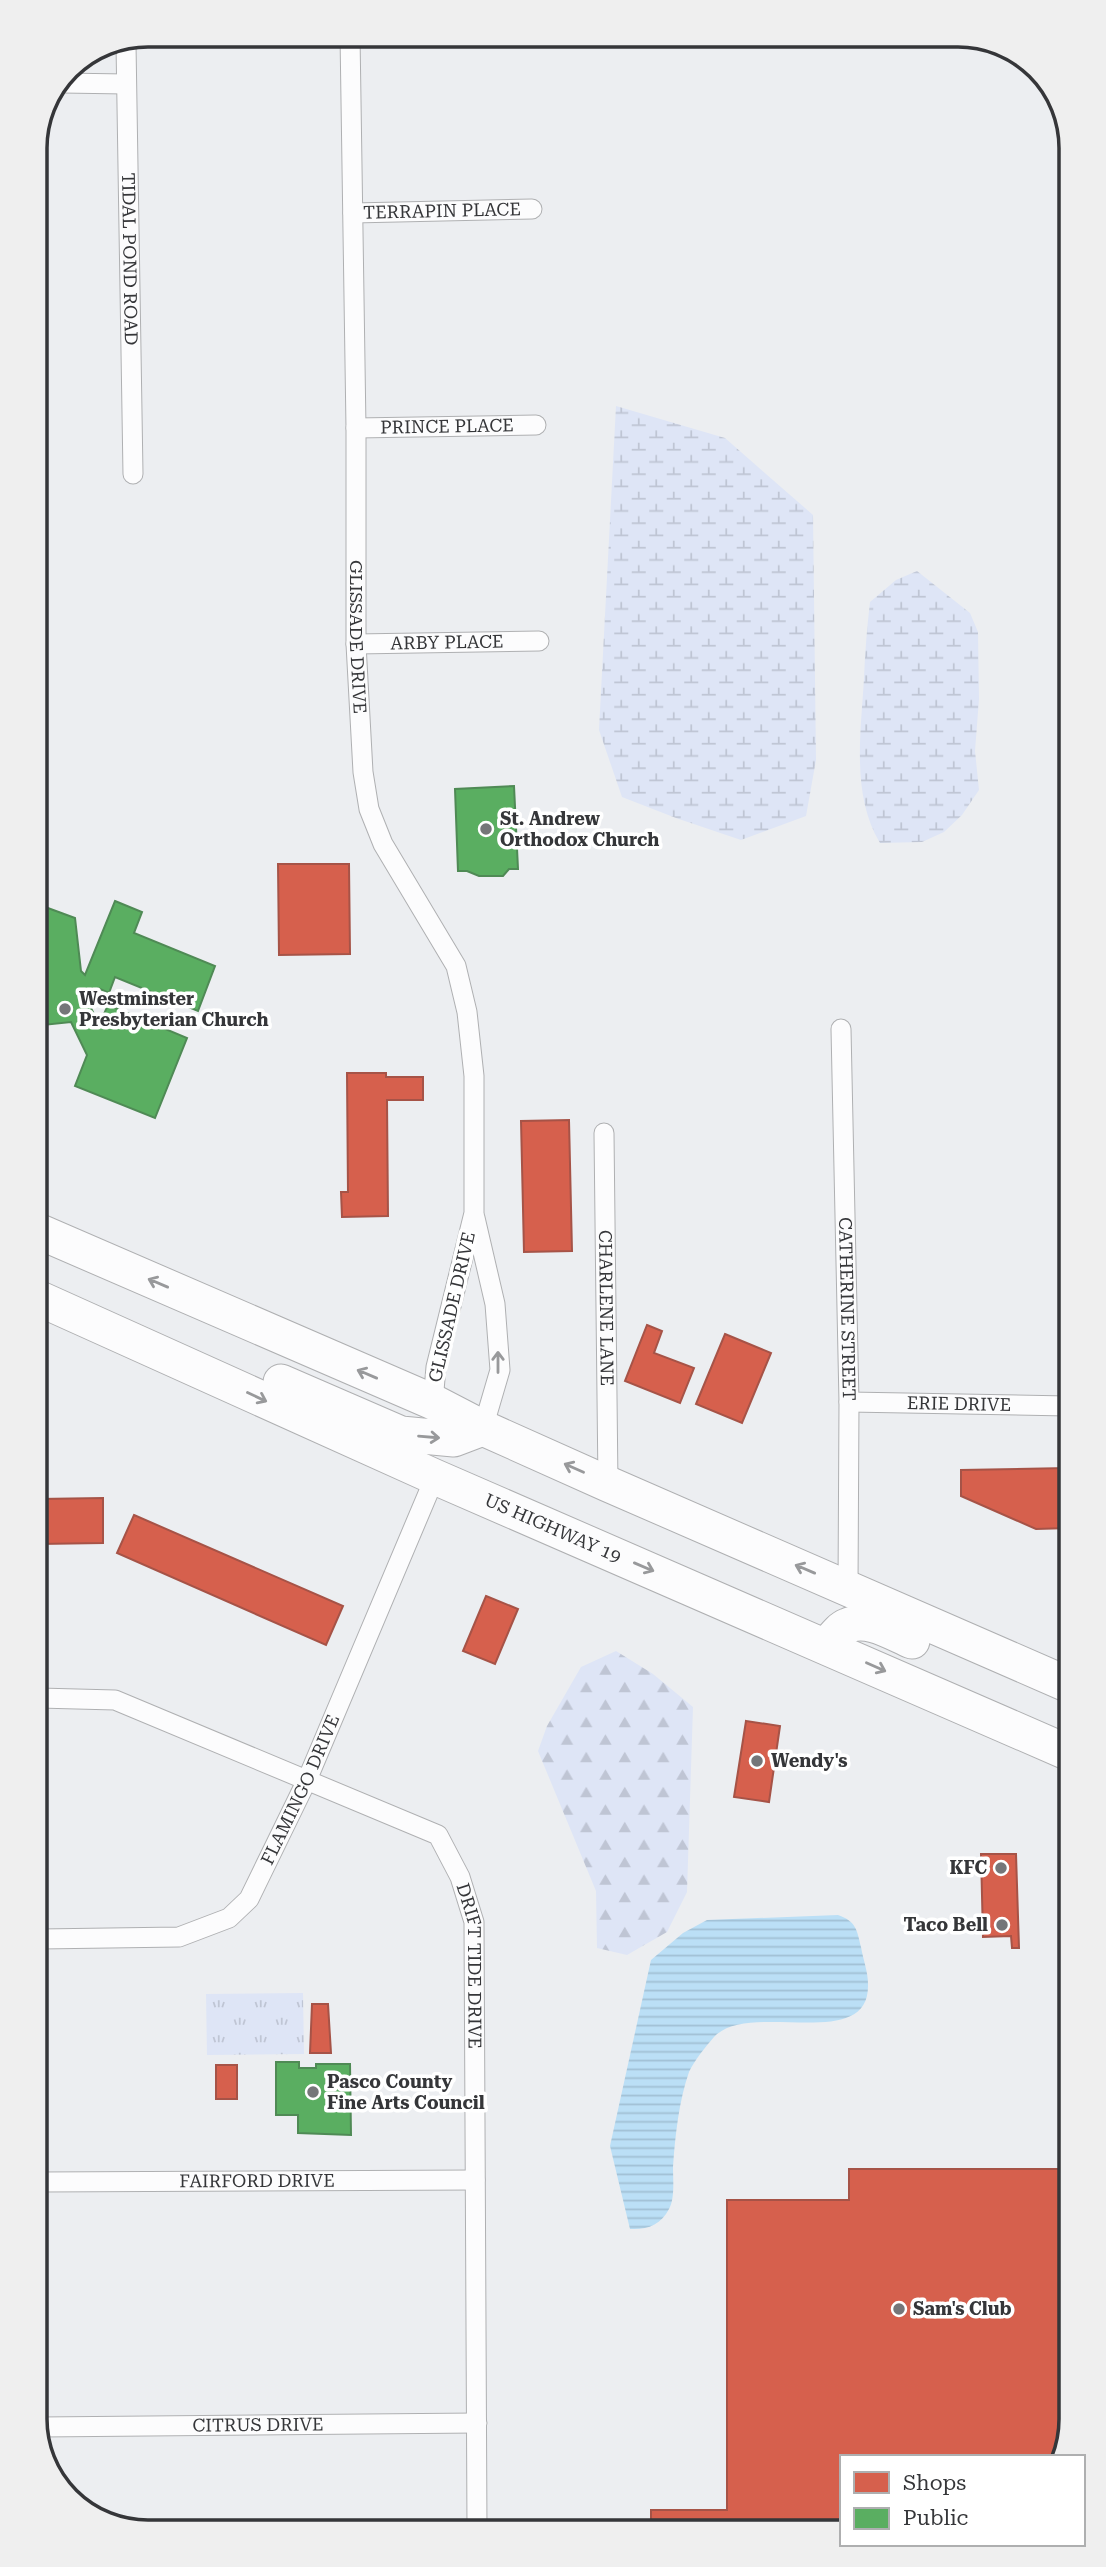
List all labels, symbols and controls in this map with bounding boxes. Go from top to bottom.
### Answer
street label: TIDAL POND ROAD [118,172,142,346]
street label: TERRAPIN PLACE [363,198,521,223]
street label: PRINCE PLACE [380,414,514,438]
street label: GLISSADE DRIVE [346,560,371,714]
street label: ARBY PLACE [390,631,504,653]
place label: St. Andrew Orthodox Church [500,808,659,850]
marker: St. Andrew Orthodox Church [478,821,494,837]
place label: Westminster Presbyterian Church [79,988,269,1030]
marker: Westminster Presbyterian Church [57,1001,73,1017]
street label: CATHERINE STREET [835,1217,860,1401]
street label: GLISSADE DRIVE [424,1230,479,1384]
street label: CHARLENE LANE [595,1230,618,1386]
one-way arrow [148,1276,169,1289]
one-way arrow [491,1351,505,1374]
one-way arrow [357,1366,378,1379]
one-way arrow [245,1391,267,1404]
street label: ERIE DRIVE [907,1392,1011,1415]
one-way arrow [417,1431,440,1444]
one-way arrow [563,1461,585,1474]
street label: US HIGHWAY 19 [481,1489,625,1567]
one-way arrow [633,1561,655,1574]
one-way arrow [794,1562,816,1575]
one-way arrow [865,1661,886,1674]
street label: FLAMINGO DRIVE [256,1711,343,1868]
place label: Wendy's [771,1750,848,1771]
marker: Wendy's [749,1753,765,1769]
place label: KFC [949,1857,987,1878]
marker: KFC [993,1860,1009,1876]
street label: DRIFT TIDE DRIVE [453,1880,486,2049]
place label: Taco Bell [903,1914,988,1935]
marker: Taco Bell [994,1917,1010,1933]
place label: Pasco County Fine Arts Council [327,2071,485,2113]
marker: Pasco County Fine Arts Council [305,2084,321,2100]
street label: FAIRFORD DRIVE [179,2170,335,2191]
place label: Sam's Club [913,2298,1012,2319]
marker: Sam's Club [891,2301,907,2317]
street label: CITRUS DRIVE [192,2413,324,2436]
legend [840,2455,1085,2546]
text: Shops [903,2471,966,2495]
text: Public [903,2506,969,2530]

